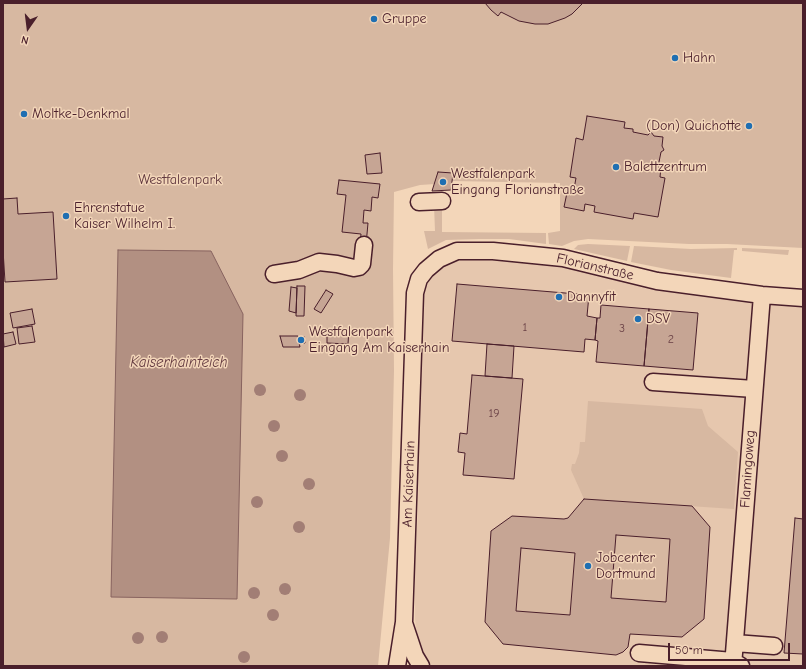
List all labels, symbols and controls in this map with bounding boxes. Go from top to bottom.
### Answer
north arrow [8,8,48,48]
place label: Gruppe [382,11,427,27]
marker: Gruppe [369,14,379,24]
text: N [20,33,30,47]
place label: Hahn [683,50,716,66]
marker: Hahn [670,53,680,63]
place label: Moltke-Denkmal [32,106,130,122]
marker: Moltke-Denkmal [19,109,29,119]
place label: (Don) Quichotte [646,118,741,134]
marker: (Don) Quichotte [744,121,754,131]
place label: Balettzentrum [624,159,707,175]
marker: Balettzentrum [611,162,621,172]
place label: Westfalenpark Eingang Florianstraße [451,166,584,198]
park label: Westfalenpark [138,172,222,188]
marker: Westfalenpark Eingang Florianstraße [438,177,448,187]
place label: Ehrenstatue Kaiser Wilhelm I. [74,200,175,232]
marker: Ehrenstatue Kaiser Wilhelm I. [61,211,71,221]
street label: Florianstraße [555,250,635,284]
place label: Dannyfit [567,289,616,305]
marker: Dannyfit [554,292,564,302]
place label: DSV [646,311,670,327]
marker: DSV [633,314,643,324]
house number: 1 [523,321,527,335]
house number: 3 [619,322,625,336]
place label: Westfalenpark Eingang Am Kaiserhain [309,324,449,356]
house number: 2 [668,333,674,347]
marker: Westfalenpark Eingang Am Kaiserhain [296,335,306,345]
water label: Kaiserhainteich [130,354,228,372]
house number: 19 [488,407,500,421]
street label: Flamingoweg [737,429,759,509]
street label: Am Kaiserhain [399,440,419,528]
place label: Jobcenter Dortmund [596,550,656,582]
marker: Jobcenter Dortmund [583,561,593,571]
scale bar [670,635,792,661]
text: 50 m [675,643,703,657]

